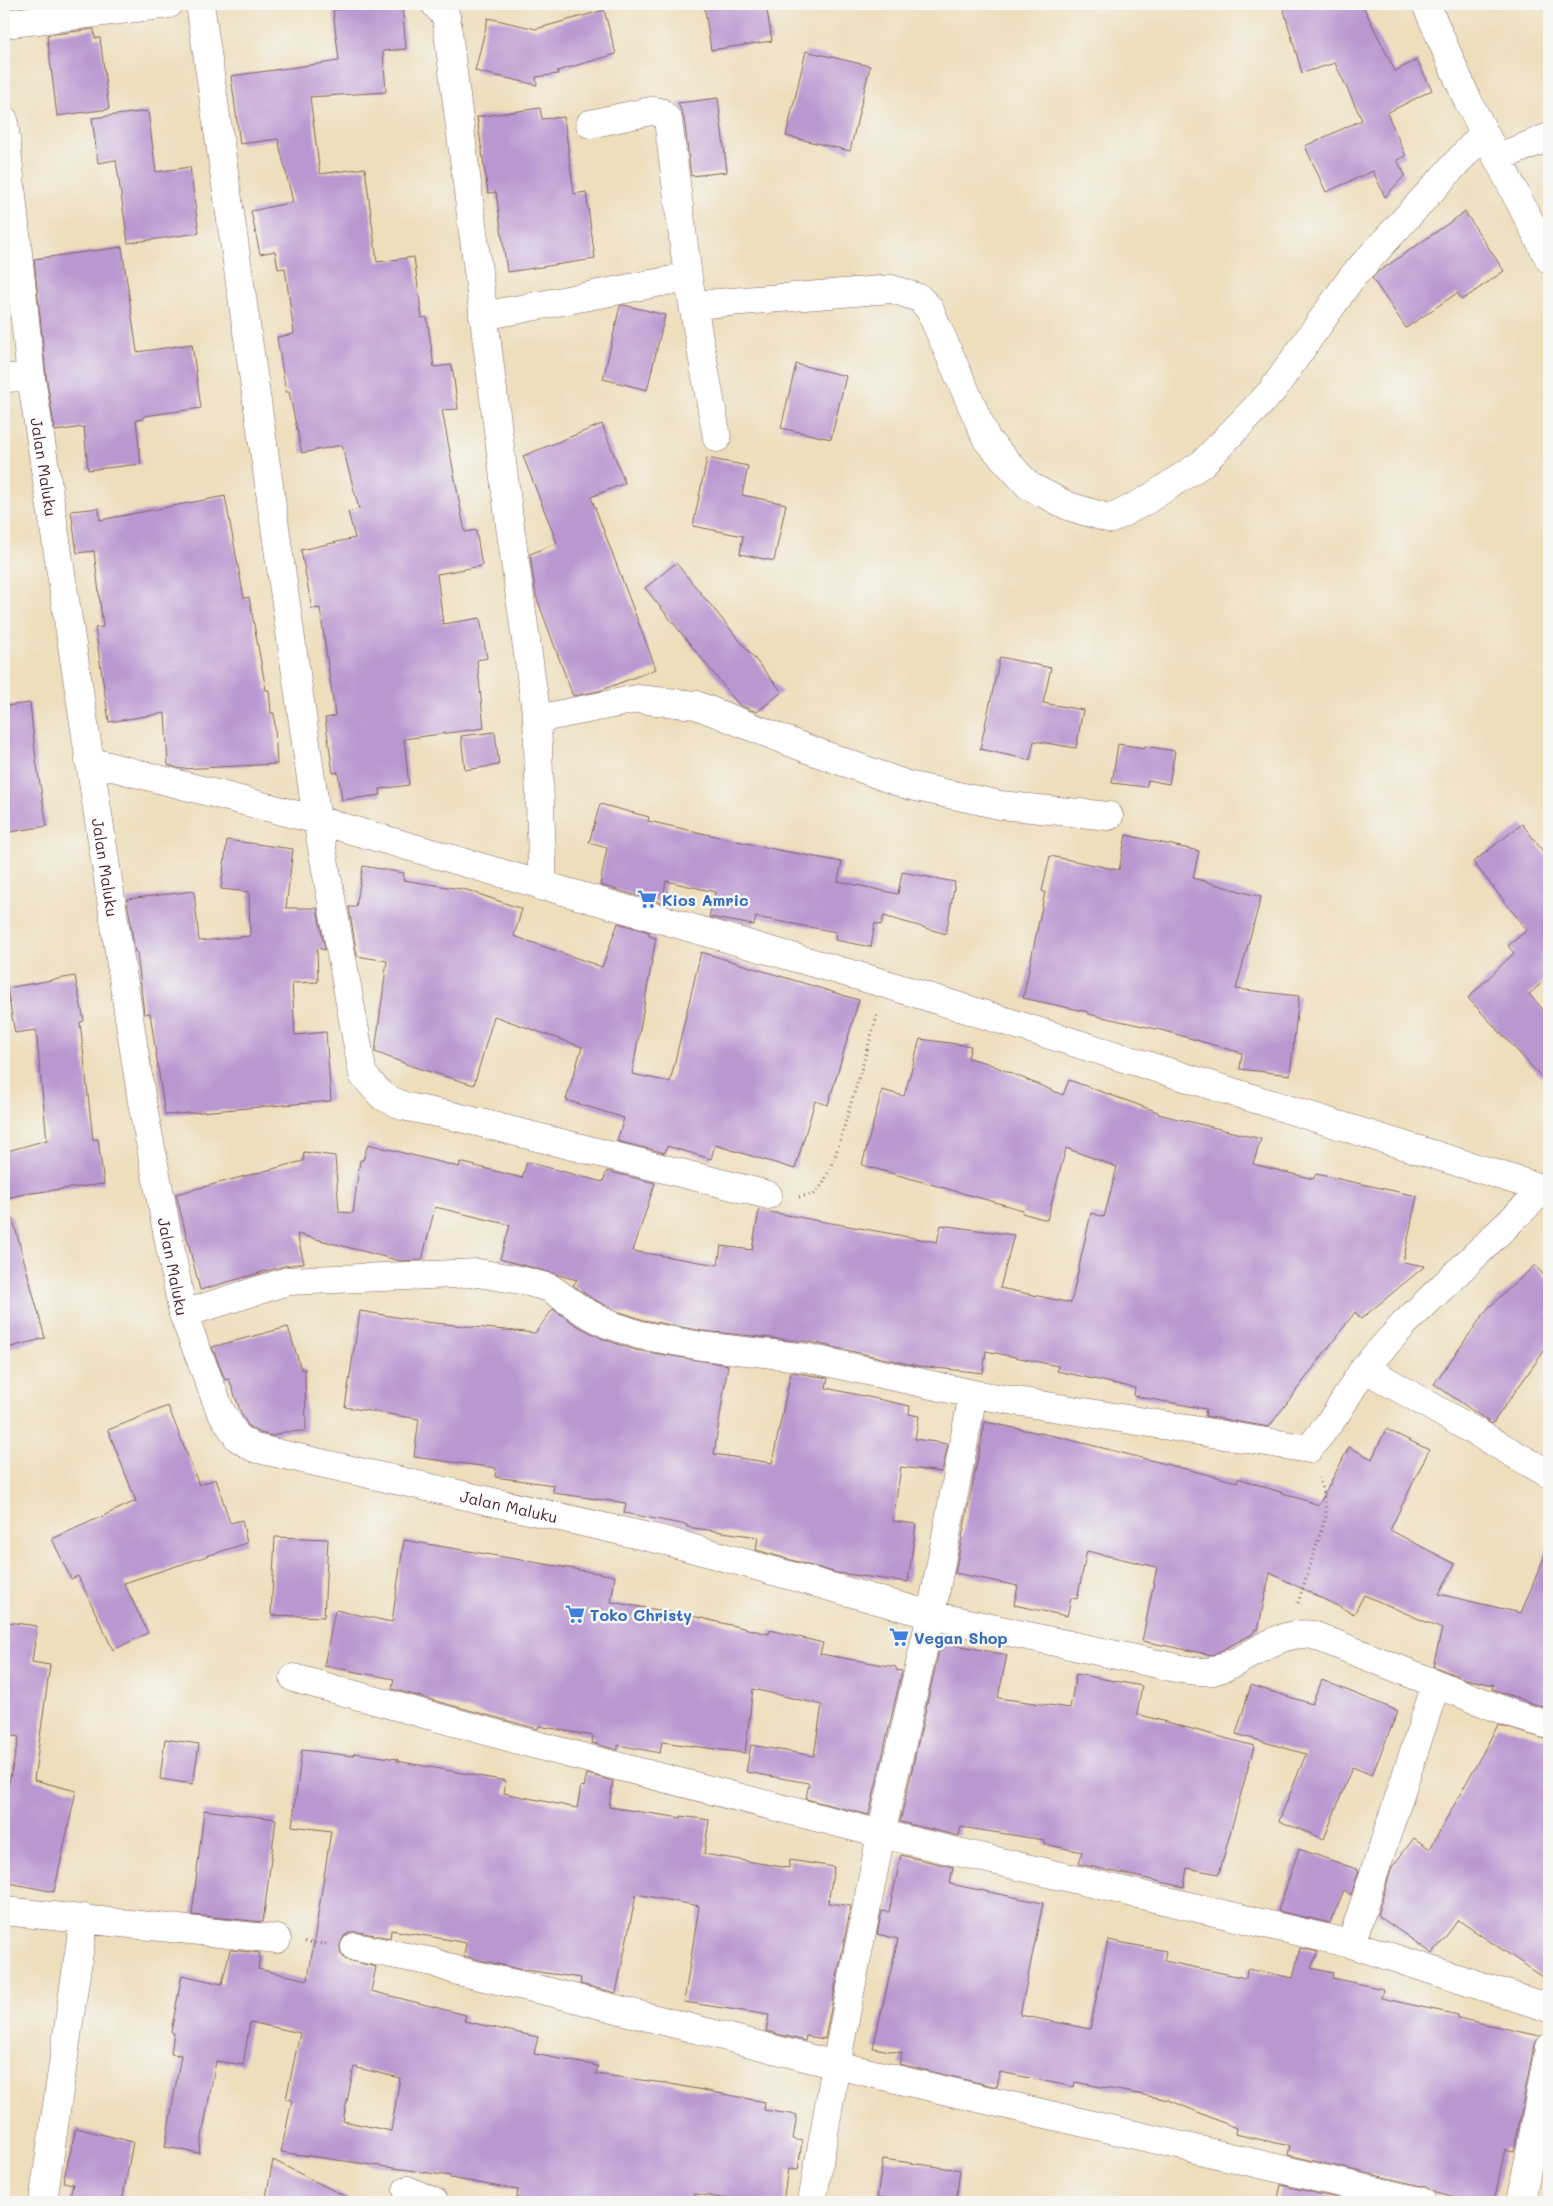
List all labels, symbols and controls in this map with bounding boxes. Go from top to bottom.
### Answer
street label: Jalan Maluku [27,416,63,518]
street label: Jalan Maluku [88,816,124,918]
supermarket icon: Kios Amric [636,888,658,910]
place label: Kios Amric [662,889,749,910]
street label: Jalan Maluku [154,1216,194,1317]
street label: Jalan Maluku [458,1484,560,1527]
supermarket icon: Toko Christy [564,1603,586,1625]
place label: Toko Christy [590,1604,692,1625]
supermarket icon: Vegan Shop [888,1626,910,1648]
place label: Vegan Shop [914,1627,1008,1648]

